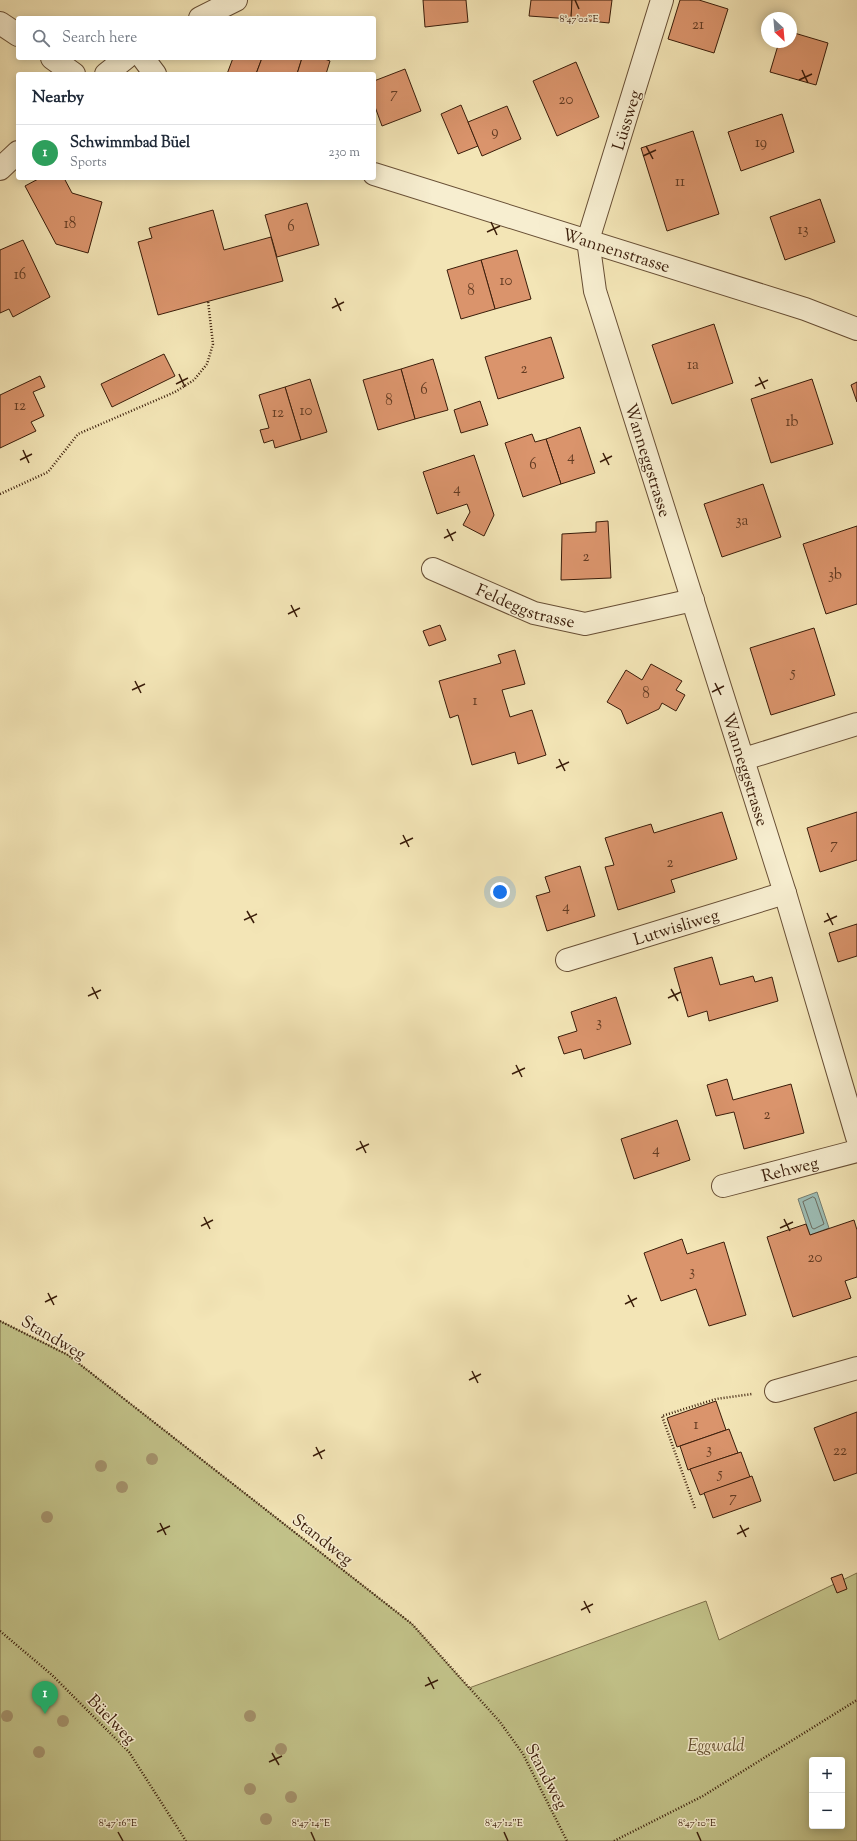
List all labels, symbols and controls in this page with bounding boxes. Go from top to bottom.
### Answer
text: 8°47'02"E [559,12,599,27]
north arrow [761,12,797,48]
house number: 21 [692,15,704,36]
search box [16,16,376,60]
icon: search [30,27,52,49]
text: Search here [62,28,137,49]
house number: 7 [390,84,398,105]
text: Nearby [32,86,84,110]
street label: Lüssweg [607,87,648,154]
house number: 20 [559,90,574,111]
house number: 9 [491,122,499,143]
text: Schwimmbad Büel [70,133,190,154]
house number: 19 [755,133,767,154]
text: 1 [43,144,47,162]
text: 230 m [328,144,360,162]
text: Sports [70,154,107,172]
house number: 11 [675,172,685,193]
house number: 18 [64,214,76,235]
house number: 6 [287,217,295,238]
house number: 13 [797,220,809,241]
street label: Wannenstrasse [559,224,673,280]
house number: 16 [14,265,26,286]
house number: 10 [500,271,513,292]
house number: 8 [467,281,475,302]
house number: 1a [687,355,699,376]
house number: 2 [520,359,528,380]
house number: 6 [420,380,428,401]
house number: 8 [385,391,393,412]
house number: 12 [14,396,26,417]
house number: 10 [300,401,313,422]
street label: Wanneggstrasse [617,401,676,521]
house number: 12 [272,403,284,424]
house number: 1b [785,412,799,433]
house number: 4 [567,447,575,468]
house number: 6 [529,455,537,476]
house number: 4 [453,479,461,500]
house number: 3a [736,511,749,532]
house number: 2 [582,547,590,568]
house number: 3b [828,565,842,586]
street label: Feldeggstrasse [472,579,577,635]
house number: 5 [789,663,796,684]
house number: 8 [642,684,650,705]
house number: 1 [472,691,478,712]
street label: Wanneggstrasse [715,710,773,830]
house number: 7 [830,835,838,856]
house number: 2 [666,853,674,874]
your location [490,882,510,902]
house number: 4 [562,897,570,918]
street label: Lutwisliweg [631,904,722,953]
house number: 3 [596,1013,602,1034]
house number: 2 [763,1105,771,1126]
house number: 4 [652,1140,660,1161]
street label: Rehweg [759,1152,821,1189]
house number: 20 [808,1248,823,1269]
house number: 3 [689,1262,695,1283]
street label: Standweg [16,1310,90,1367]
house number: 1 [693,1415,699,1436]
house number: 3 [706,1440,712,1461]
house number: 22 [833,1441,847,1462]
house number: 5 [716,1464,723,1485]
house number: 7 [729,1488,737,1509]
street label: Standweg [286,1509,357,1572]
pin: 1 [32,1681,58,1714]
street label: Büelweg [81,1690,141,1751]
park label: Eggwald [687,1735,745,1759]
street label: Standweg [518,1740,573,1814]
map controls [809,1757,845,1829]
button: + [809,1757,845,1793]
button: − [809,1793,845,1829]
text: 8°47'16"E [99,1816,137,1831]
text: 8°47'14"E [292,1816,330,1831]
text: 8°47'12"E [485,1816,523,1831]
text: 8°47'10"E [678,1816,716,1831]

